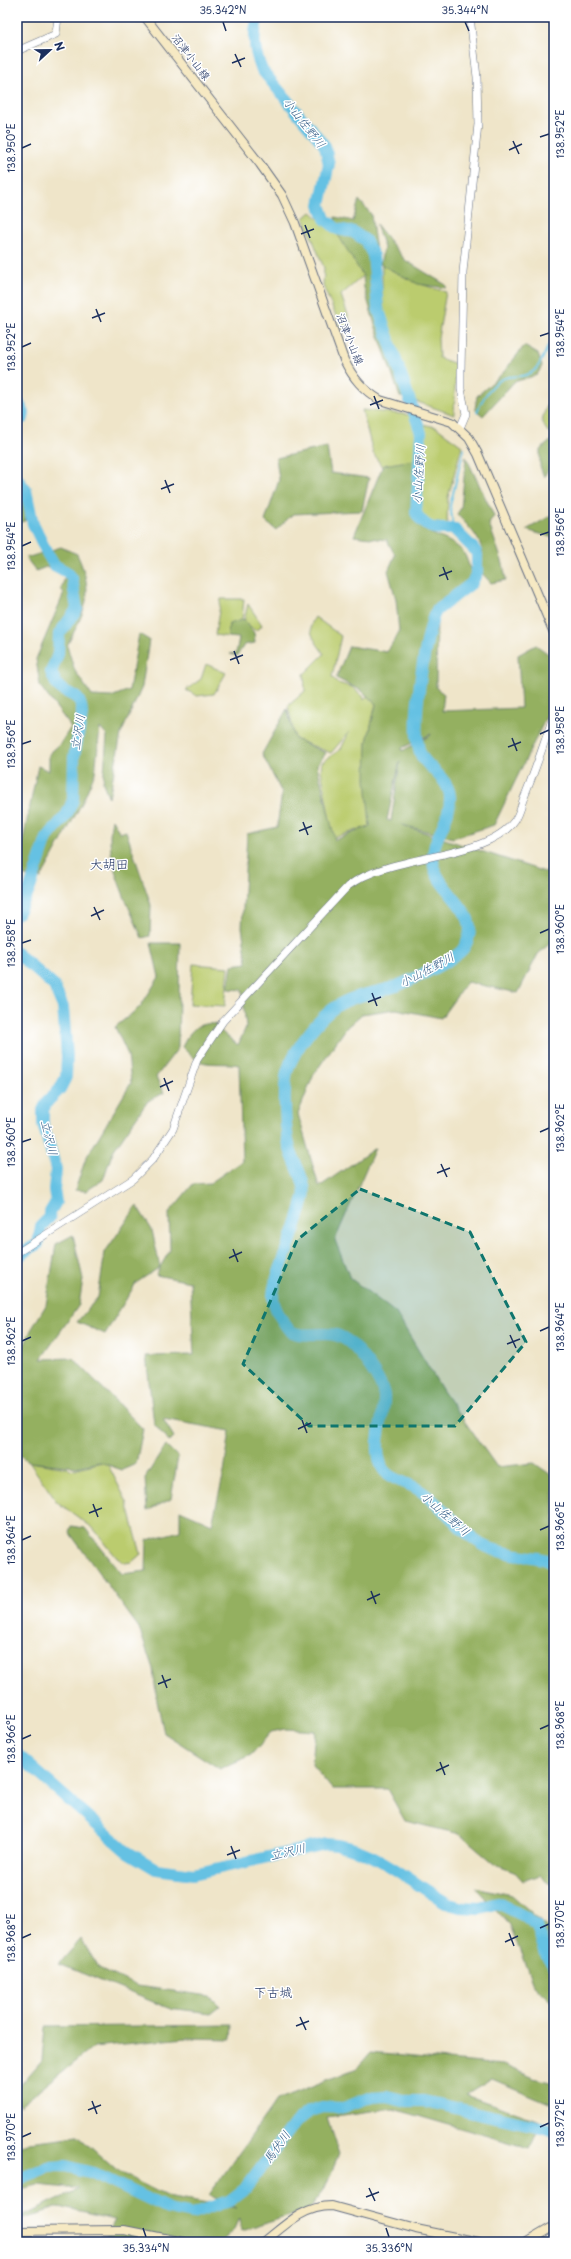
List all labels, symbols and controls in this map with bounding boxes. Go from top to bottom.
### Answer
text: 35.342°N [199,2,247,17]
text: 35.344°N [441,2,489,17]
north arrow [30,30,70,70]
street label: 沼津小山線 [168,30,215,84]
text: N [50,39,69,54]
water label: 小山佐野川 [279,93,330,152]
text: 138.952°E [552,109,567,159]
text: 138.950°E [3,123,18,173]
text: 138.954°E [552,309,567,357]
street label: 沼津小山線 [332,310,369,367]
text: 138.952°E [3,322,18,372]
water label: 小山佐野川 [407,443,429,504]
text: 138.956°E [552,507,567,557]
text: 138.954°E [3,522,18,570]
text: 138.958°E [552,706,567,754]
water label: 立沢川 [65,713,89,751]
text: 138.956°E [3,719,18,769]
district label: 大胡田 [89,854,129,873]
text: 138.960°E [552,904,567,954]
text: 138.958°E [3,919,18,967]
water label: 小山佐野川 [396,947,457,991]
text: 138.962°E [552,1104,567,1152]
text: 138.960°E [3,1117,18,1167]
water label: 立沢川 [37,1118,63,1157]
text: 138.964°E [552,1302,567,1352]
text: 138.962°E [3,1317,18,1365]
water label: 小山佐野川 [417,1487,474,1540]
text: 138.966°E [552,1501,567,1551]
text: 138.964°E [3,1515,18,1565]
text: 138.968°E [552,1701,567,1749]
text: 138.966°E [3,1714,18,1764]
water label: 立沢川 [268,1838,307,1864]
text: 138.970°E [552,1900,567,1948]
text: 138.968°E [3,1914,18,1962]
district label: 下古城 [253,1982,293,2001]
text: 138.972°E [552,2099,567,2147]
text: 138.970°E [3,2113,18,2161]
water label: 馬伏川 [258,2127,294,2166]
text: 35.334°N [122,2240,170,2255]
text: 35.336°N [365,2240,413,2255]

